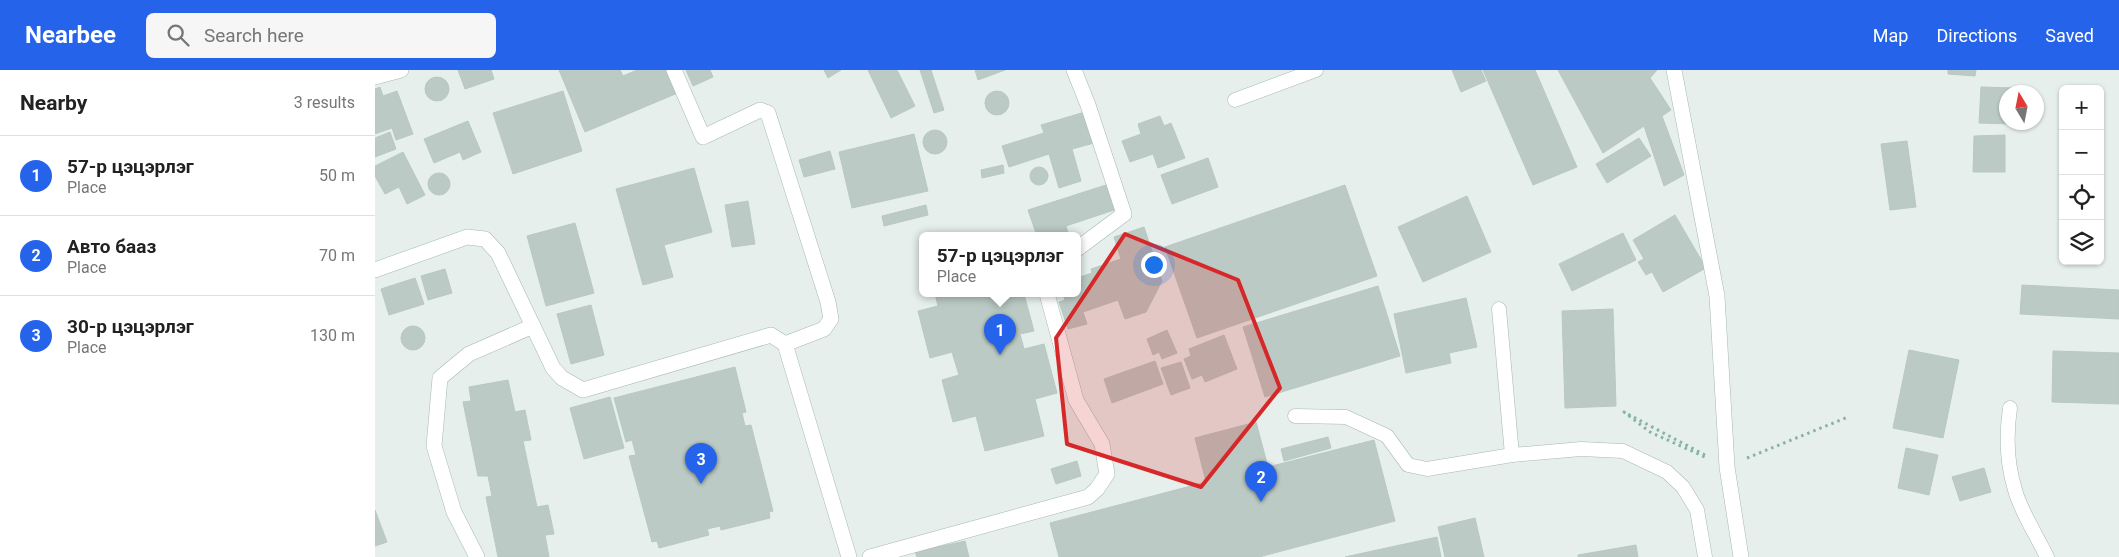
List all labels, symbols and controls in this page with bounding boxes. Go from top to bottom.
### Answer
search box [146,13,496,58]
text: Nearbee [25,21,116,49]
icon: search [164,21,192,49]
text: Search here [204,24,304,47]
text: Map [1873,25,1908,46]
text: Directions [1936,25,2017,46]
text: Saved [2045,25,2094,46]
north arrow [1999,85,2044,130]
map controls [2059,85,2104,265]
button: + [2059,85,2104,130]
text: Nearby [20,91,87,115]
text: 3 results [294,93,355,112]
button: − [2059,130,2104,175]
text: 57-р цэцэрлэг [67,155,194,178]
text: 1 [31,166,41,185]
text: 50 m [319,166,355,185]
button: locate [2059,175,2104,220]
text: Place [67,178,107,197]
button: layers [2059,220,2104,265]
popup [919,232,1081,297]
text: Авто бааз [67,235,156,258]
text: 57-р цэцэрлэг [937,244,1063,267]
text: 2 [31,246,41,265]
text: 70 m [319,246,355,265]
your location [1141,252,1167,278]
text: Place [67,258,107,277]
text: Place [937,267,976,286]
pin: 1 [984,314,1016,355]
text: 30-р цэцэрлэг [67,315,194,338]
text: 3 [31,326,41,345]
text: 130 m [310,326,355,345]
text: Place [67,338,107,357]
pin: 3 [685,443,717,484]
pin: 2 [1245,461,1277,502]

